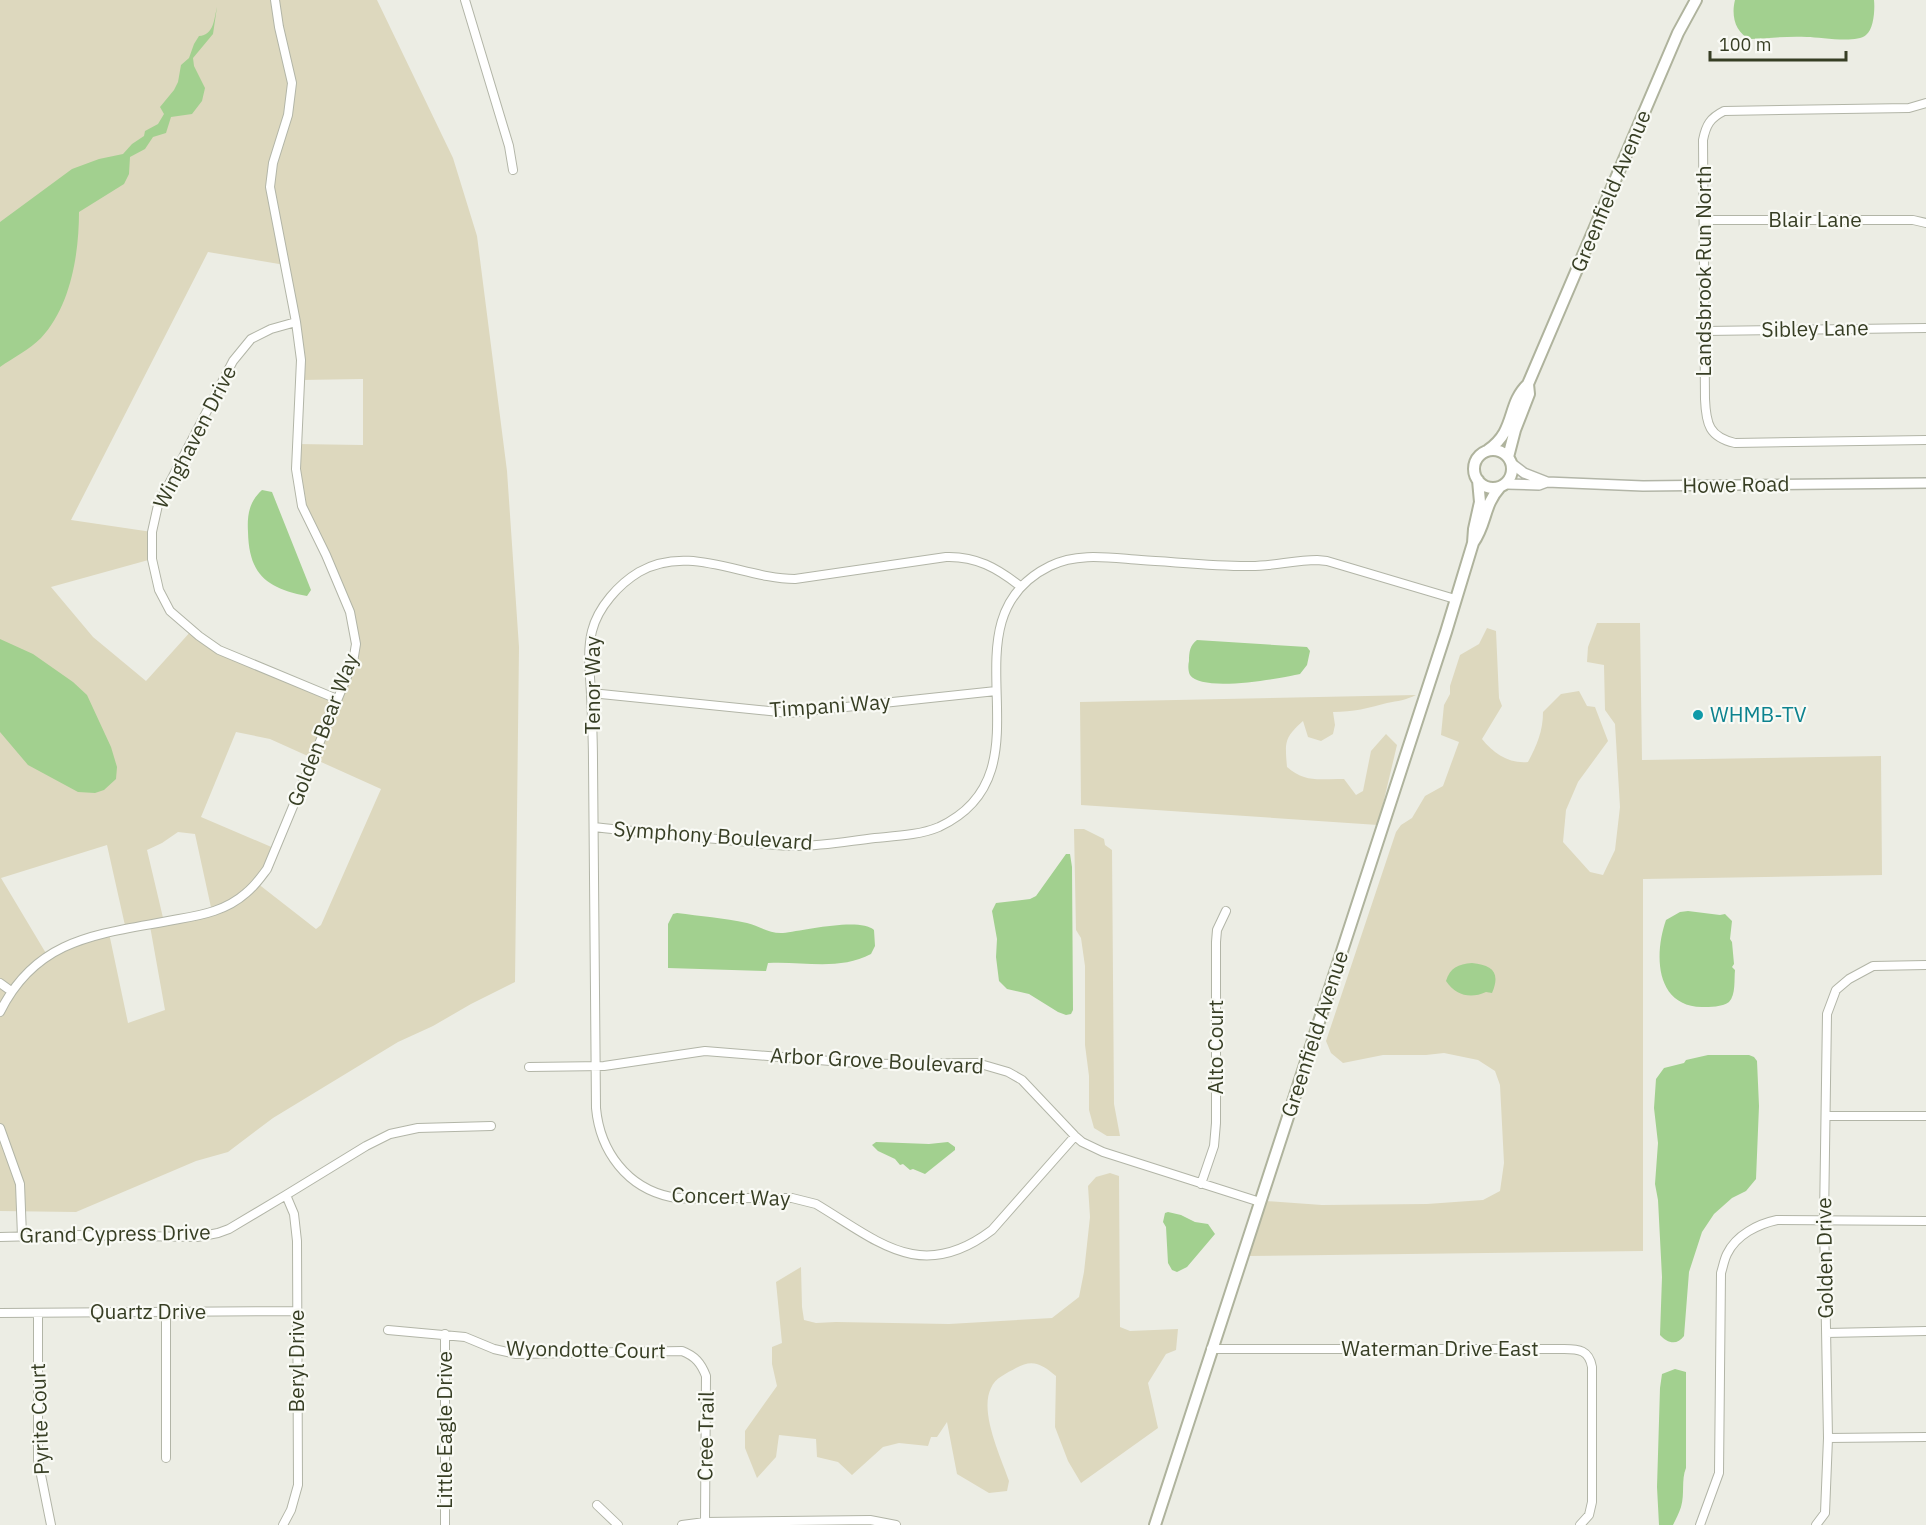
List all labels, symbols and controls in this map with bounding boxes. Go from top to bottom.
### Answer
scale bar [1710,24,1846,62]
text: 100 m [1719,33,1771,56]
street label: Greenfield Avenue [1563,105,1657,276]
street label: Landsbrook Run North [1689,165,1717,377]
street label: Blair Lane [1768,205,1862,233]
street label: Sibley Lane [1761,313,1869,343]
street label: Winghaven Drive [146,360,242,513]
street label: Howe Road [1682,469,1790,499]
street label: Tenor Way [578,635,606,734]
street label: Golden Bear Way [280,649,364,810]
street label: Timpani Way [768,687,892,723]
place label: WHMB-TV [1710,700,1807,728]
marker: WHMB-TV [1691,708,1705,722]
street label: Symphony Boulevard [613,814,814,856]
street label: Greenfield Avenue [1274,947,1354,1121]
street label: Alto Court [1201,1000,1229,1094]
street label: Arbor Grove Boulevard [770,1040,985,1080]
street label: Concert Way [671,1180,791,1212]
street label: Golden Drive [1809,1197,1839,1319]
street label: Grand Cypress Drive [19,1217,211,1249]
street label: Quartz Drive [90,1297,206,1325]
street label: Beryl Drive [282,1309,310,1413]
street label: Wyondotte Court [506,1334,666,1364]
street label: Waterman Drive East [1341,1334,1539,1362]
street label: Little Eagle Drive [430,1351,458,1509]
street label: Pyrite Court [23,1363,55,1475]
street label: Cree Trail [690,1391,720,1481]

